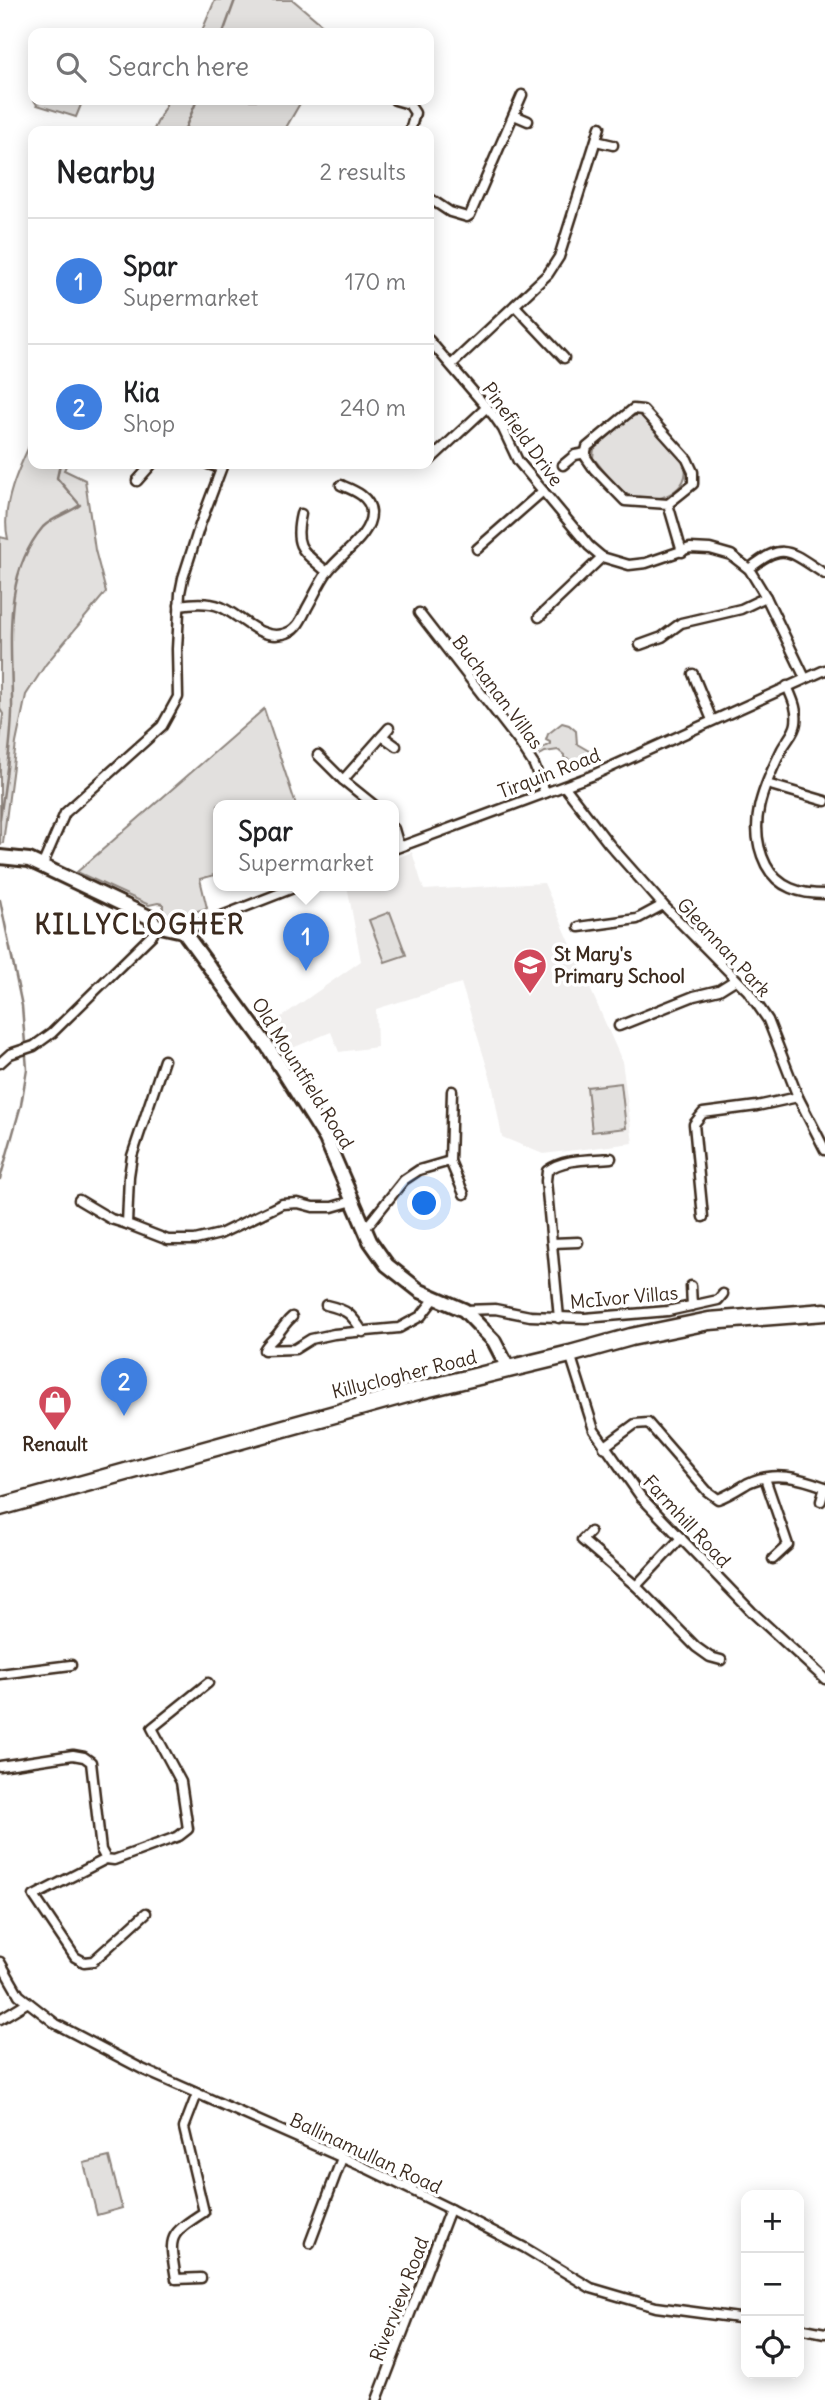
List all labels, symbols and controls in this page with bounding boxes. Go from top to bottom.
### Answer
search box [28,28,434,105]
icon: search [52,48,90,86]
text: Search here [108,50,249,83]
text: Nearby [56,153,156,191]
text: 2 results [320,157,406,186]
text: Spar [123,250,178,283]
text: 1 [74,267,84,296]
text: 170 m [345,267,406,296]
text: Supermarket [123,283,259,312]
text: Kia [123,376,160,409]
street label: Pinefield Drive [477,377,569,491]
text: 2 [73,393,85,422]
text: 240 m [340,393,406,422]
text: Shop [123,409,175,438]
street label: Buchanan Villas [447,630,549,754]
street label: Tirquin Road [494,743,604,803]
popup [213,800,399,891]
text: Spar [238,815,293,848]
text: Supermarket [238,848,374,877]
street label: Gleannan Park [672,892,776,1002]
district label: KILLYCLOGHER [34,908,246,941]
pin: 1 [283,913,329,971]
place label: St Mary's Primary School [554,942,685,988]
school or university icon: St Mary's Primary School [511,946,549,995]
street label: Old Mountfield Road [247,993,359,1153]
your location [407,1186,441,1220]
street label: McIvor Villas [569,1280,679,1314]
street label: Killyclogher Road [329,1344,479,1404]
pin: 2 [101,1358,147,1416]
shop icon: Renault [36,1383,74,1432]
place label: Renault [22,1432,88,1456]
street label: Farmhill Road [638,1470,736,1572]
street label: Ballinamullan Road [286,2107,446,2199]
map controls [741,2190,804,2379]
button: + [741,2190,804,2253]
street label: Riverview Road [364,2233,434,2365]
button: − [741,2253,804,2316]
button: locate [741,2316,804,2379]

